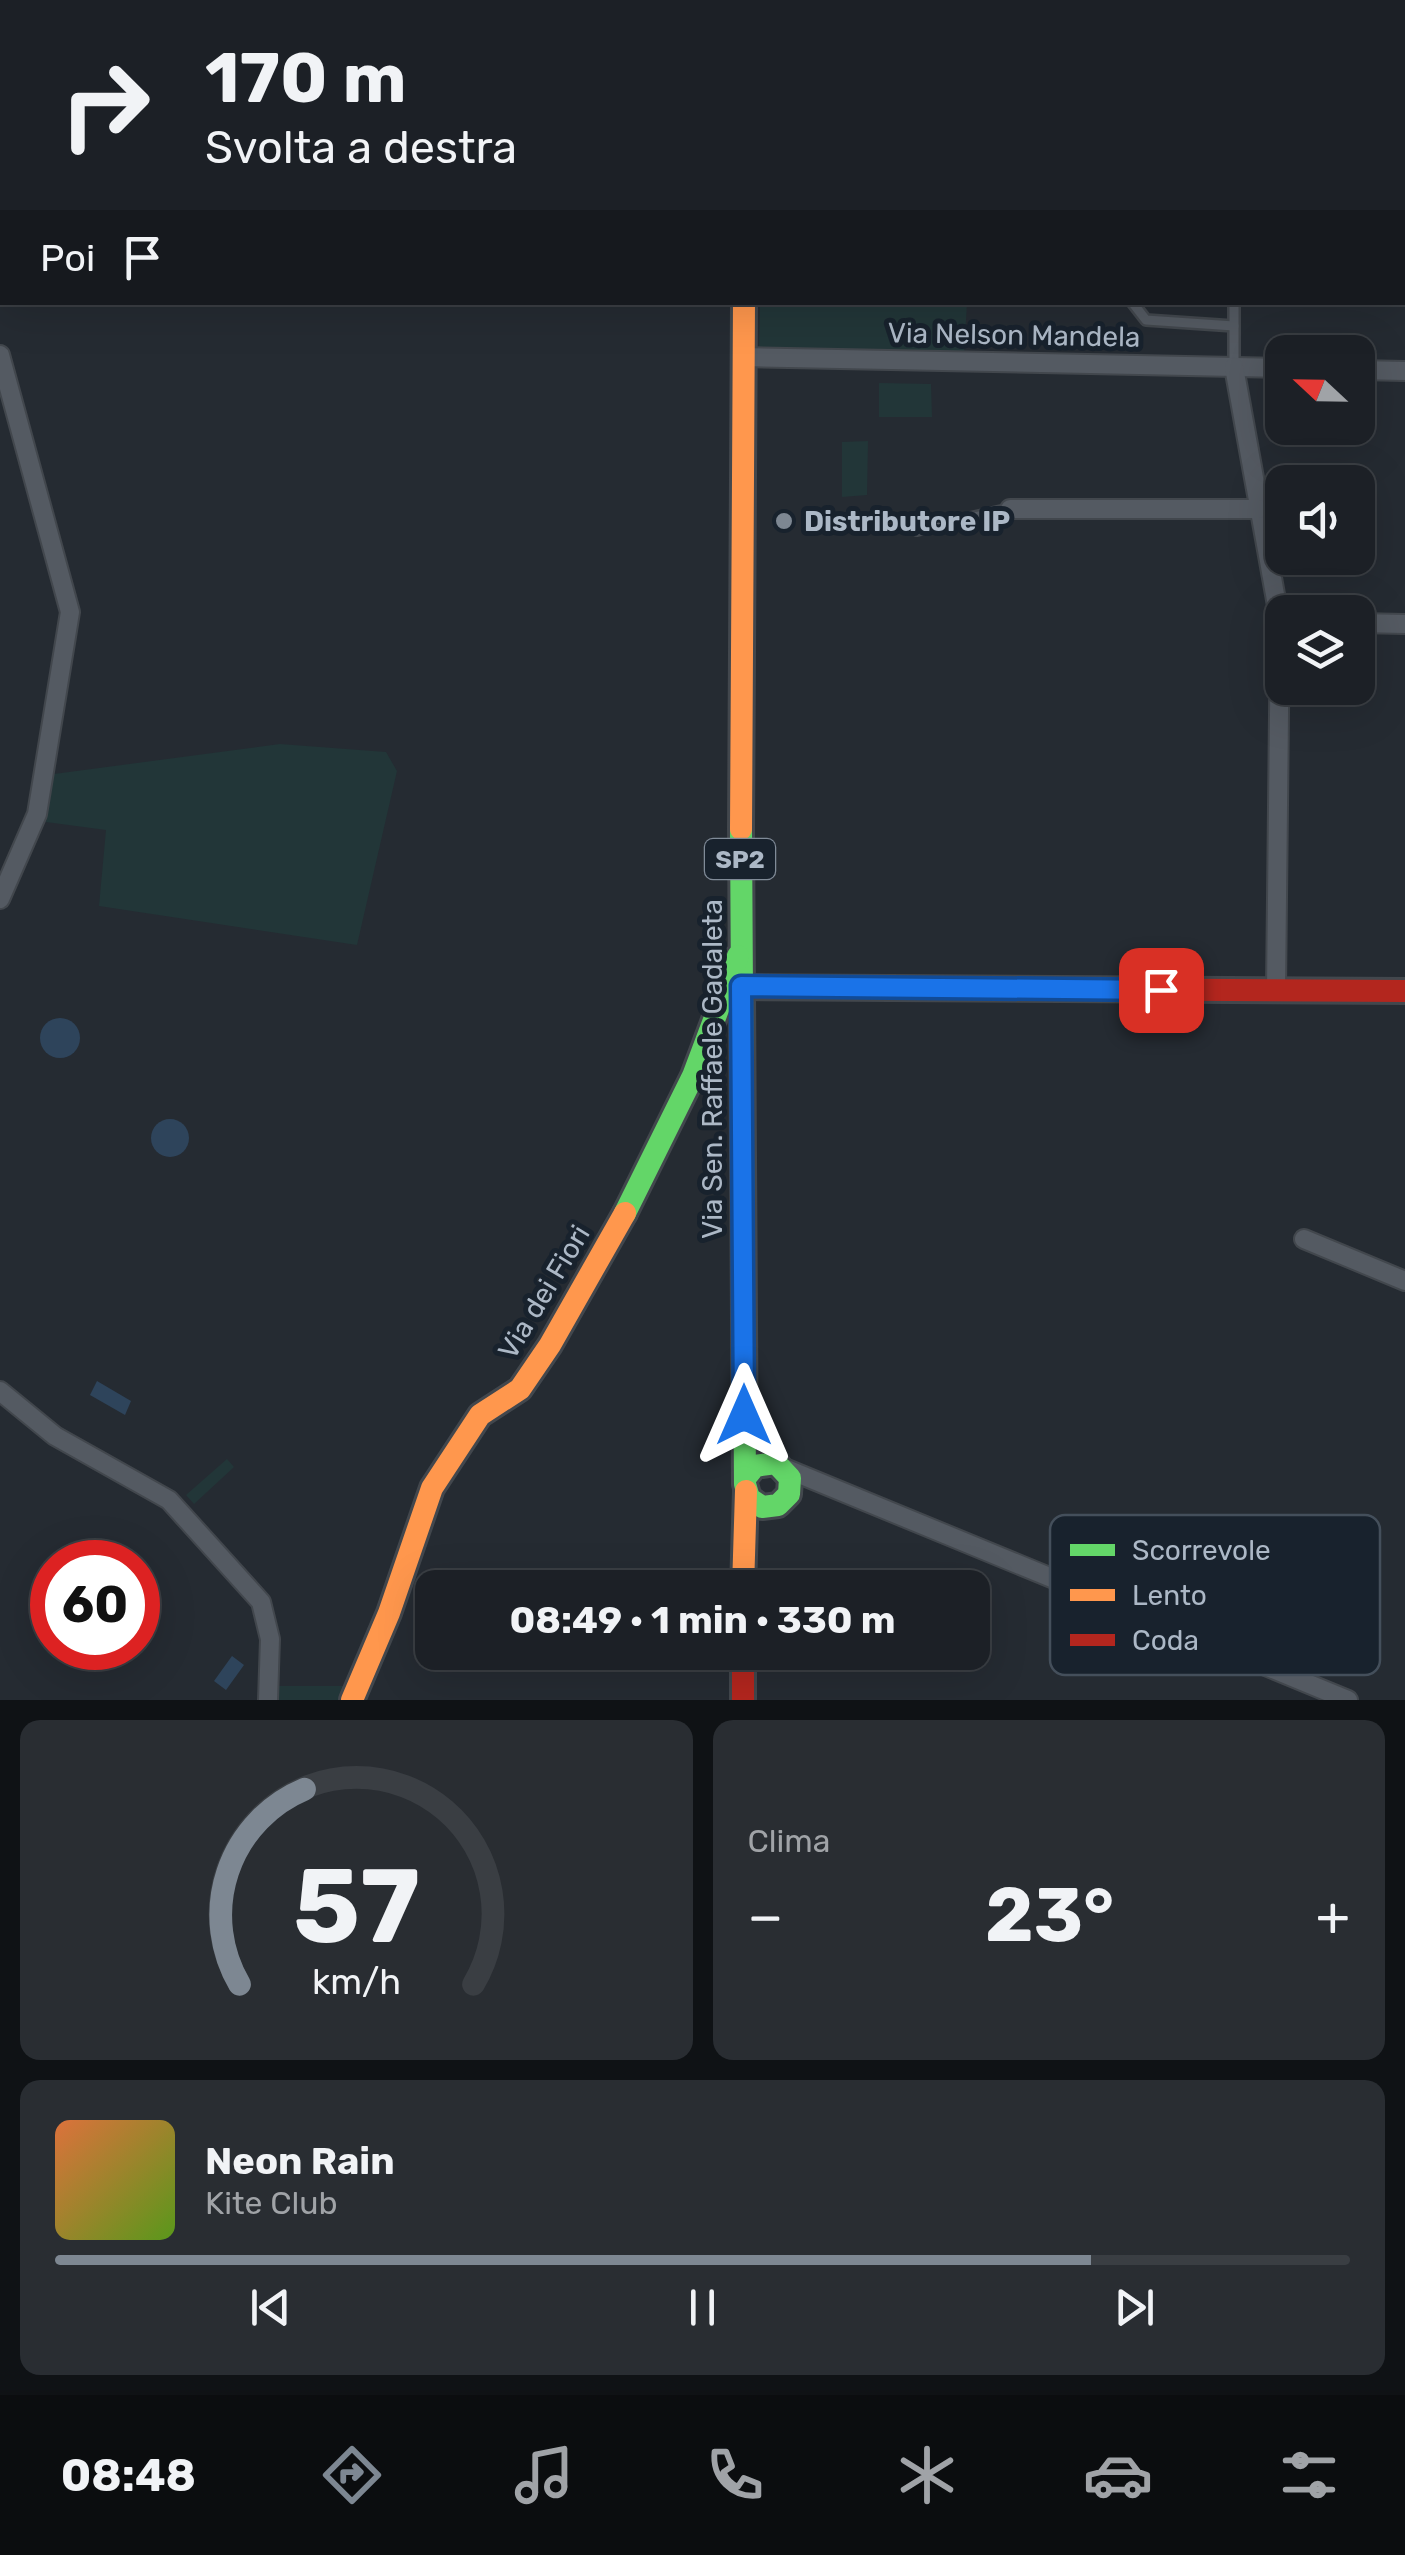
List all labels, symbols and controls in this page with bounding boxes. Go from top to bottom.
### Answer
text: 170 m [205,37,407,120]
icon: right [40,40,170,170]
text: Svolta a destra [205,121,517,174]
icon: arrive [115,230,170,285]
text: Poi [40,235,95,281]
street label: Via Nelson Mandela [887,316,1141,354]
north arrow [1265,335,1375,445]
map controls [1265,335,1375,705]
button: sound [1265,465,1375,575]
place label: Distributore IP [804,505,1010,538]
marker: Distributore IP [773,510,795,532]
button: layers [1265,595,1375,705]
road number: SP2 [705,839,775,879]
street label: Via Sen. Raffaele Gadaleta [696,899,729,1239]
pin [1119,948,1204,1033]
icon: arrive [1134,963,1189,1018]
street label: Via dei Fiori [491,1219,597,1365]
position arrow [692,1363,796,1467]
legend [1050,1515,1380,1675]
text: Scorrevole [1132,1534,1271,1567]
speed limit sign: 60 [30,1540,160,1670]
text: Lento [1132,1579,1207,1612]
text: 08:49 · 1 min · 330 m [509,1597,896,1643]
text: Coda [1132,1624,1199,1657]
text: Clima [748,1822,830,1860]
text: 57 [293,1845,420,1968]
text: 23° [985,1871,1114,1960]
text: − [748,1884,783,1949]
text: + [1316,1884,1350,1949]
text: km/h [312,1961,401,2003]
text: Neon Rain [205,2138,395,2184]
text: Kite Club [205,2184,338,2222]
icon: previous [243,2280,298,2335]
icon: pause [675,2280,730,2335]
icon: next [1107,2280,1162,2335]
icon: directions [317,2440,387,2510]
icon: music [509,2440,579,2510]
icon: phone [700,2440,770,2510]
icon: climate [892,2440,962,2510]
icon: car [1083,2440,1153,2510]
icon: filters [1274,2440,1344,2510]
text: 08:48 [61,2449,196,2502]

